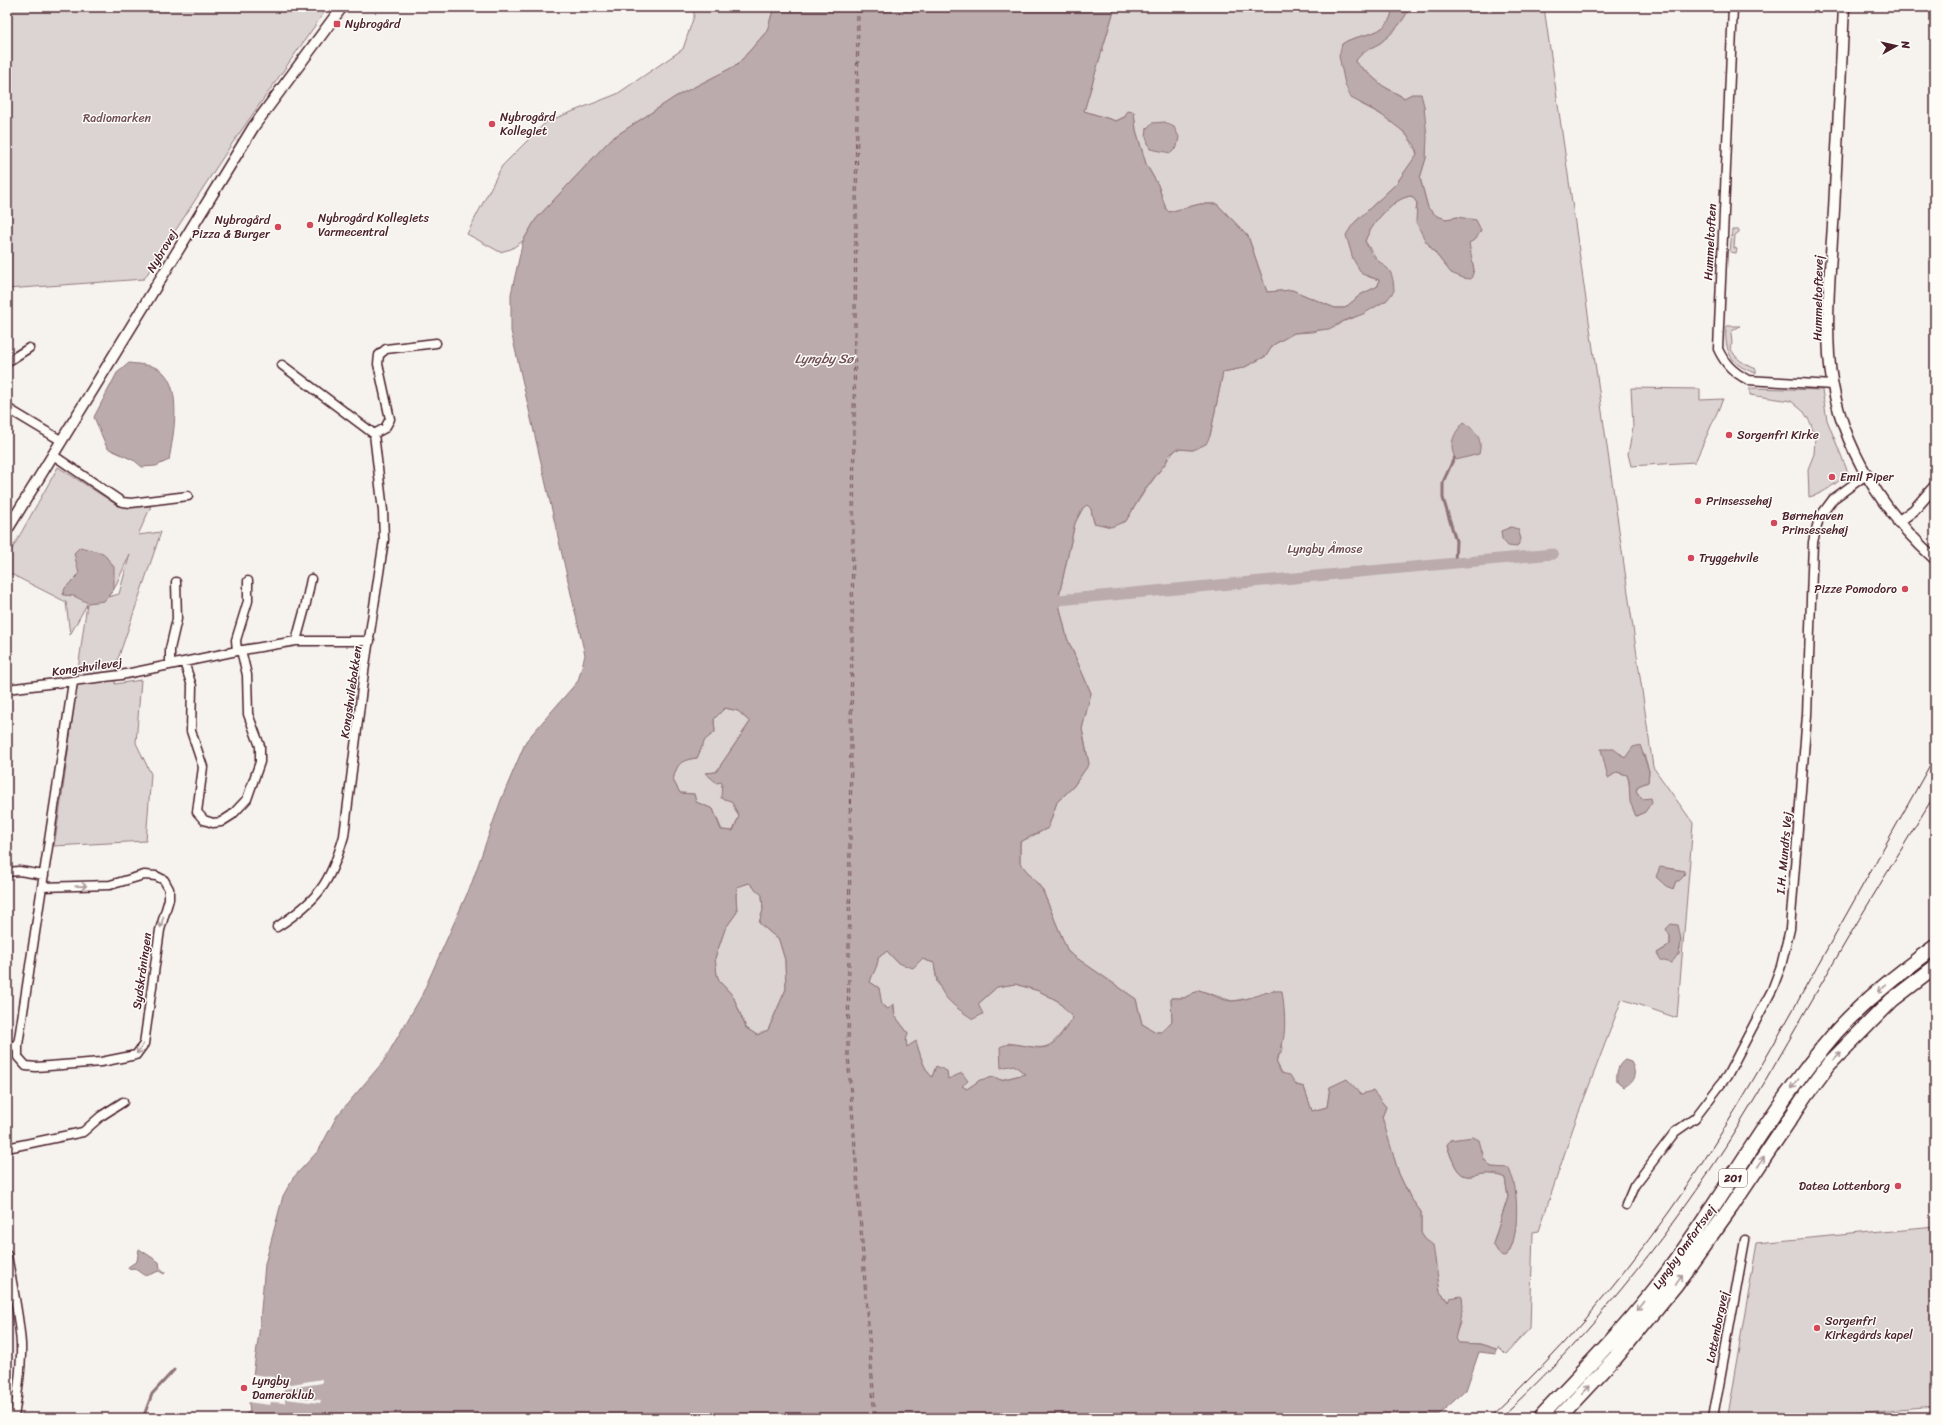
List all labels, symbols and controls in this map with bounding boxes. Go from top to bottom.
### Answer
place label: Nybrogård [345,13,401,35]
marker: Nybrogård [332,19,342,29]
north arrow [1876,26,1916,66]
text: N [1895,39,1915,50]
place label: Nybrogård Kollegiet [500,106,556,142]
park label: Radiomarken [83,107,152,129]
marker: Nybrogård Kollegiet [487,119,497,129]
street label: Hummeltoften [1697,203,1723,281]
place label: Nybrogård Kollegiets Varmecentral [318,207,430,243]
place label: Nybrogård Pizza & Burger [192,209,271,245]
marker: Nybrogård Kollegiets Varmecentral [305,220,315,230]
marker: Nybrogård Pizza & Burger [273,222,283,232]
street label: Nybrovej [140,225,184,277]
street label: Hummeltoftevej [1806,254,1830,341]
water label: Lyngby Sø [795,347,856,370]
place label: Sorgenfri Kirke [1737,424,1819,446]
marker: Sorgenfri Kirke [1724,430,1734,440]
place label: Emil Piper [1840,466,1894,488]
marker: Emil Piper [1827,472,1837,482]
place label: Prinsessehøj [1706,490,1772,512]
marker: Prinsessehøj [1693,496,1703,506]
place label: Børnehaven Prinsessehøj [1782,505,1848,541]
marker: Børnehaven Prinsessehøj [1769,518,1779,528]
park label: Lyngby Åmose [1287,538,1363,560]
place label: Tryggehvile [1699,547,1759,569]
marker: Tryggehvile [1686,553,1696,563]
place label: Pizze Pomodoro [1814,578,1897,600]
marker: Pizze Pomodoro [1900,584,1910,594]
street label: Kongshvilebakken [334,644,368,740]
street label: Kongshvilevej [50,651,124,683]
street label: I.H. Mundts Vej [1769,811,1799,896]
one-way arrow [74,882,87,890]
one-way arrow [158,915,166,928]
street label: Sydskråningen [126,931,158,1011]
one-way arrow [1877,984,1887,993]
one-way arrow [136,1044,144,1055]
one-way arrow [1832,1051,1842,1061]
one-way arrow [1791,1079,1799,1090]
one-way arrow [1757,1157,1765,1168]
road number: 201 [1719,1169,1747,1187]
place label: Datea Lottenborg [1799,1175,1890,1197]
marker: Datea Lottenborg [1893,1181,1903,1191]
street label: Lyngby Omfartsvej [1647,1200,1722,1294]
one-way arrow [1675,1275,1683,1286]
street label: Lottenborgvej [1699,1289,1735,1365]
one-way arrow [1636,1300,1645,1311]
place label: Sorgenfri Kirkegårds kapel [1825,1310,1913,1346]
marker: Sorgenfri Kirkegårds kapel [1812,1323,1822,1333]
place label: Lyngby Dameroklub [252,1370,315,1406]
marker: Lyngby Dameroklub [239,1383,249,1393]
one-way arrow [1581,1385,1591,1395]

